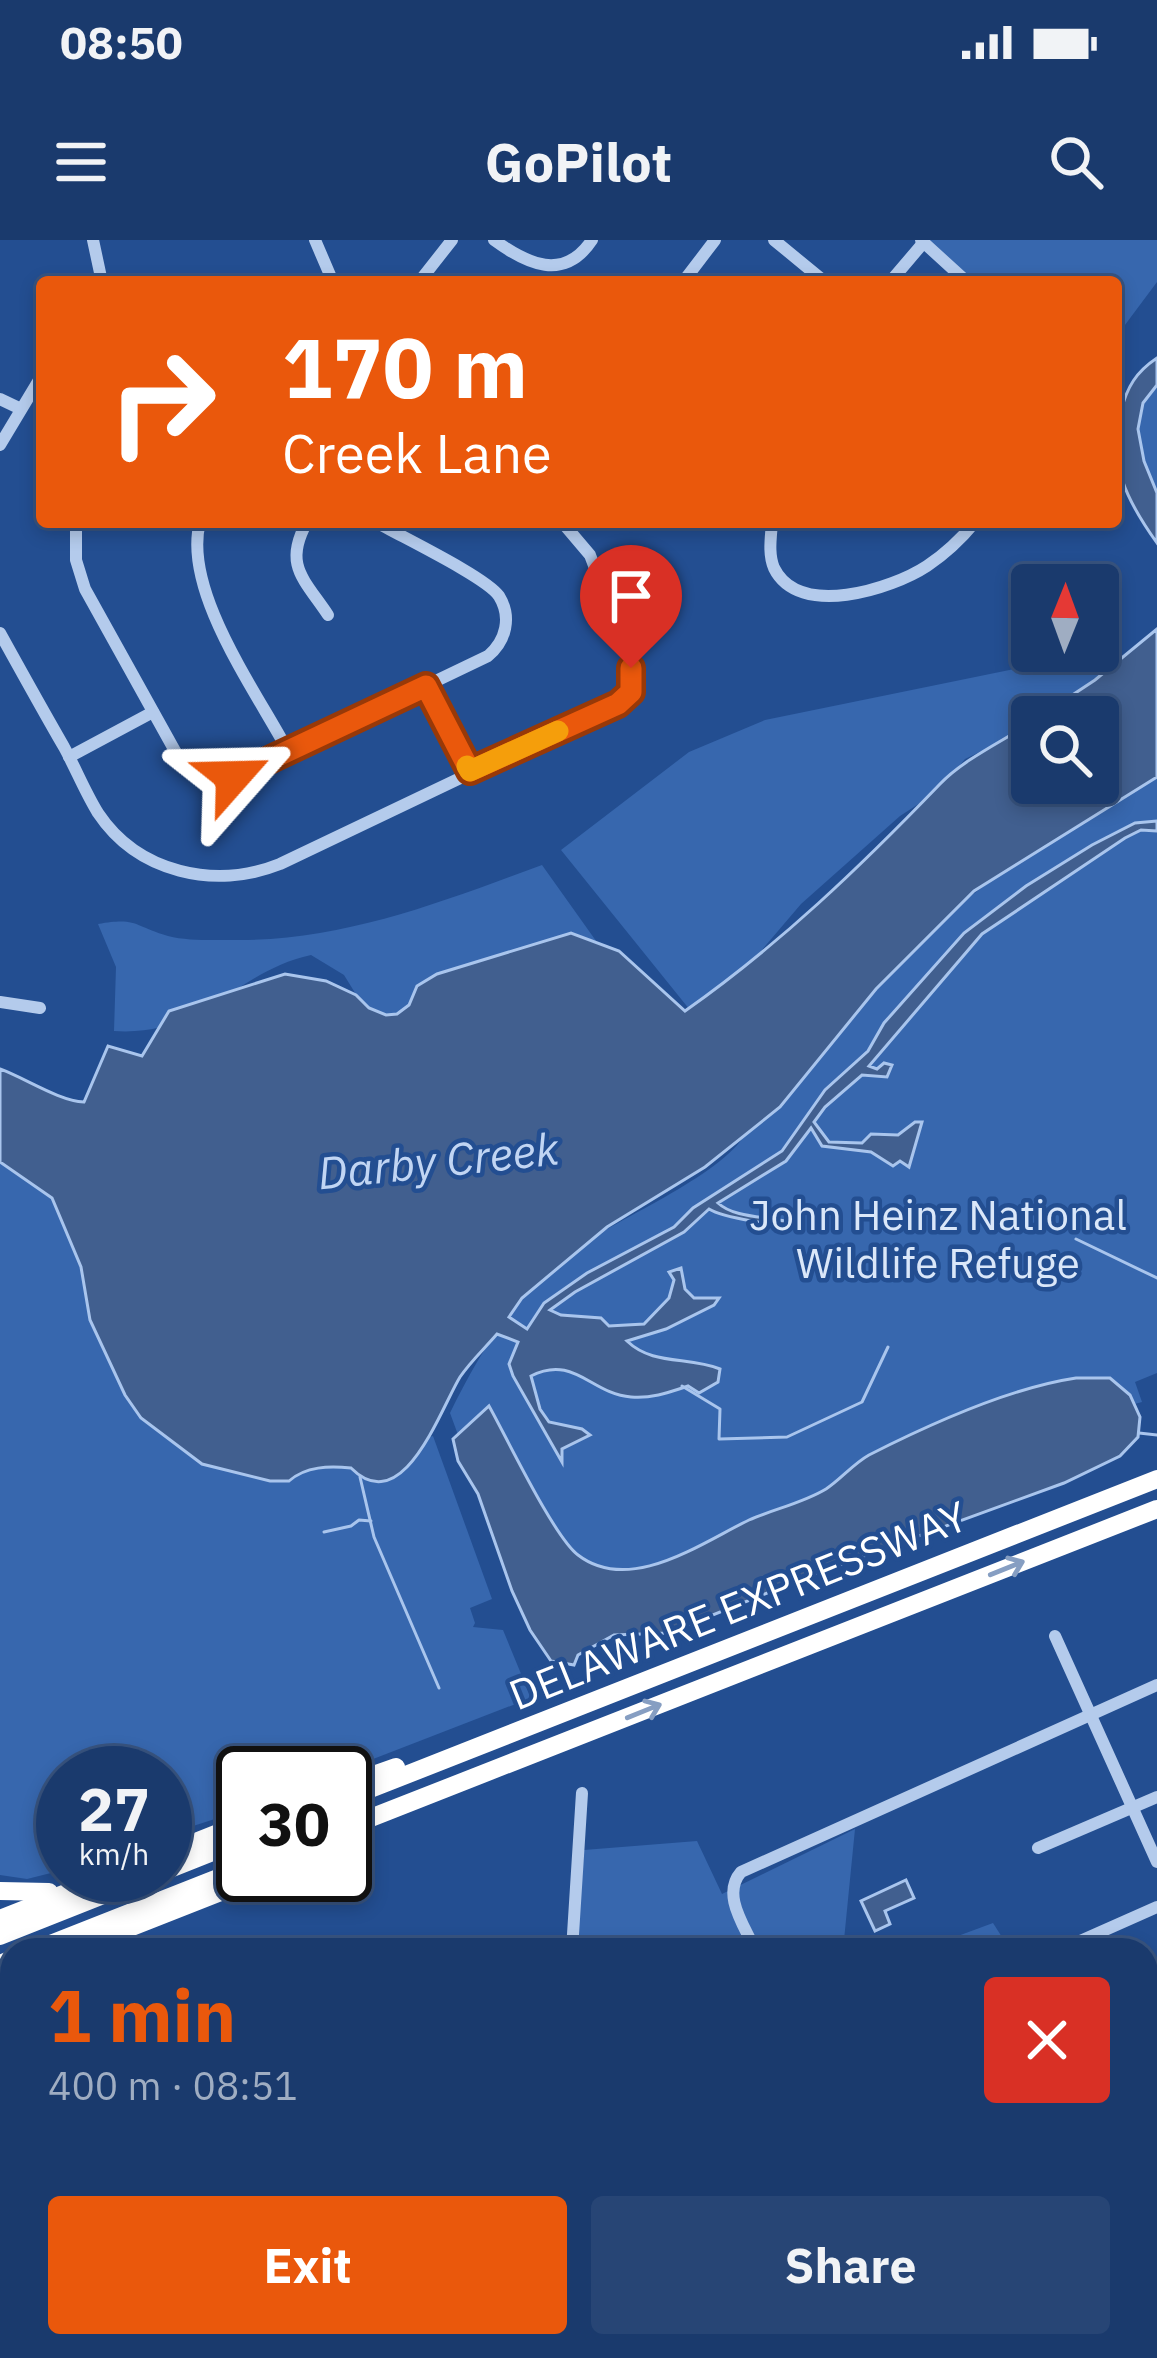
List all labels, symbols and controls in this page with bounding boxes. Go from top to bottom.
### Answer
text: 08:50 [60,13,183,71]
text: GoPilot [485,127,672,197]
icon: menu [48,129,114,195]
icon: search [1043,129,1109,195]
text: 170 m [282,312,528,421]
icon: right [84,324,240,480]
text: Creek Lane [282,418,552,488]
pin [580,545,682,668]
icon: arrive [598,563,664,629]
north arrow [1011,564,1119,672]
map controls [1011,564,1119,804]
button: search [1011,696,1119,804]
position arrow [170,714,296,840]
water label: Darby Creek [315,1118,562,1201]
park label: John Heinz National Wildlife Refuge [749,1187,1127,1290]
street label: DELAWARE EXPRESSWAY [501,1488,975,1722]
one-way arrow [988,1556,1025,1578]
one-way arrow [625,1699,662,1721]
speed limit sign: 30 [216,1746,372,1902]
text: 27 [78,1769,150,1848]
text: km/h [79,1834,149,1873]
text: 1 min [48,1968,236,2062]
button: close [984,1977,1110,2103]
text: 400 m · 08:51 [48,2060,298,2111]
button: Exit [48,2196,567,2334]
button: Share [591,2196,1110,2334]

